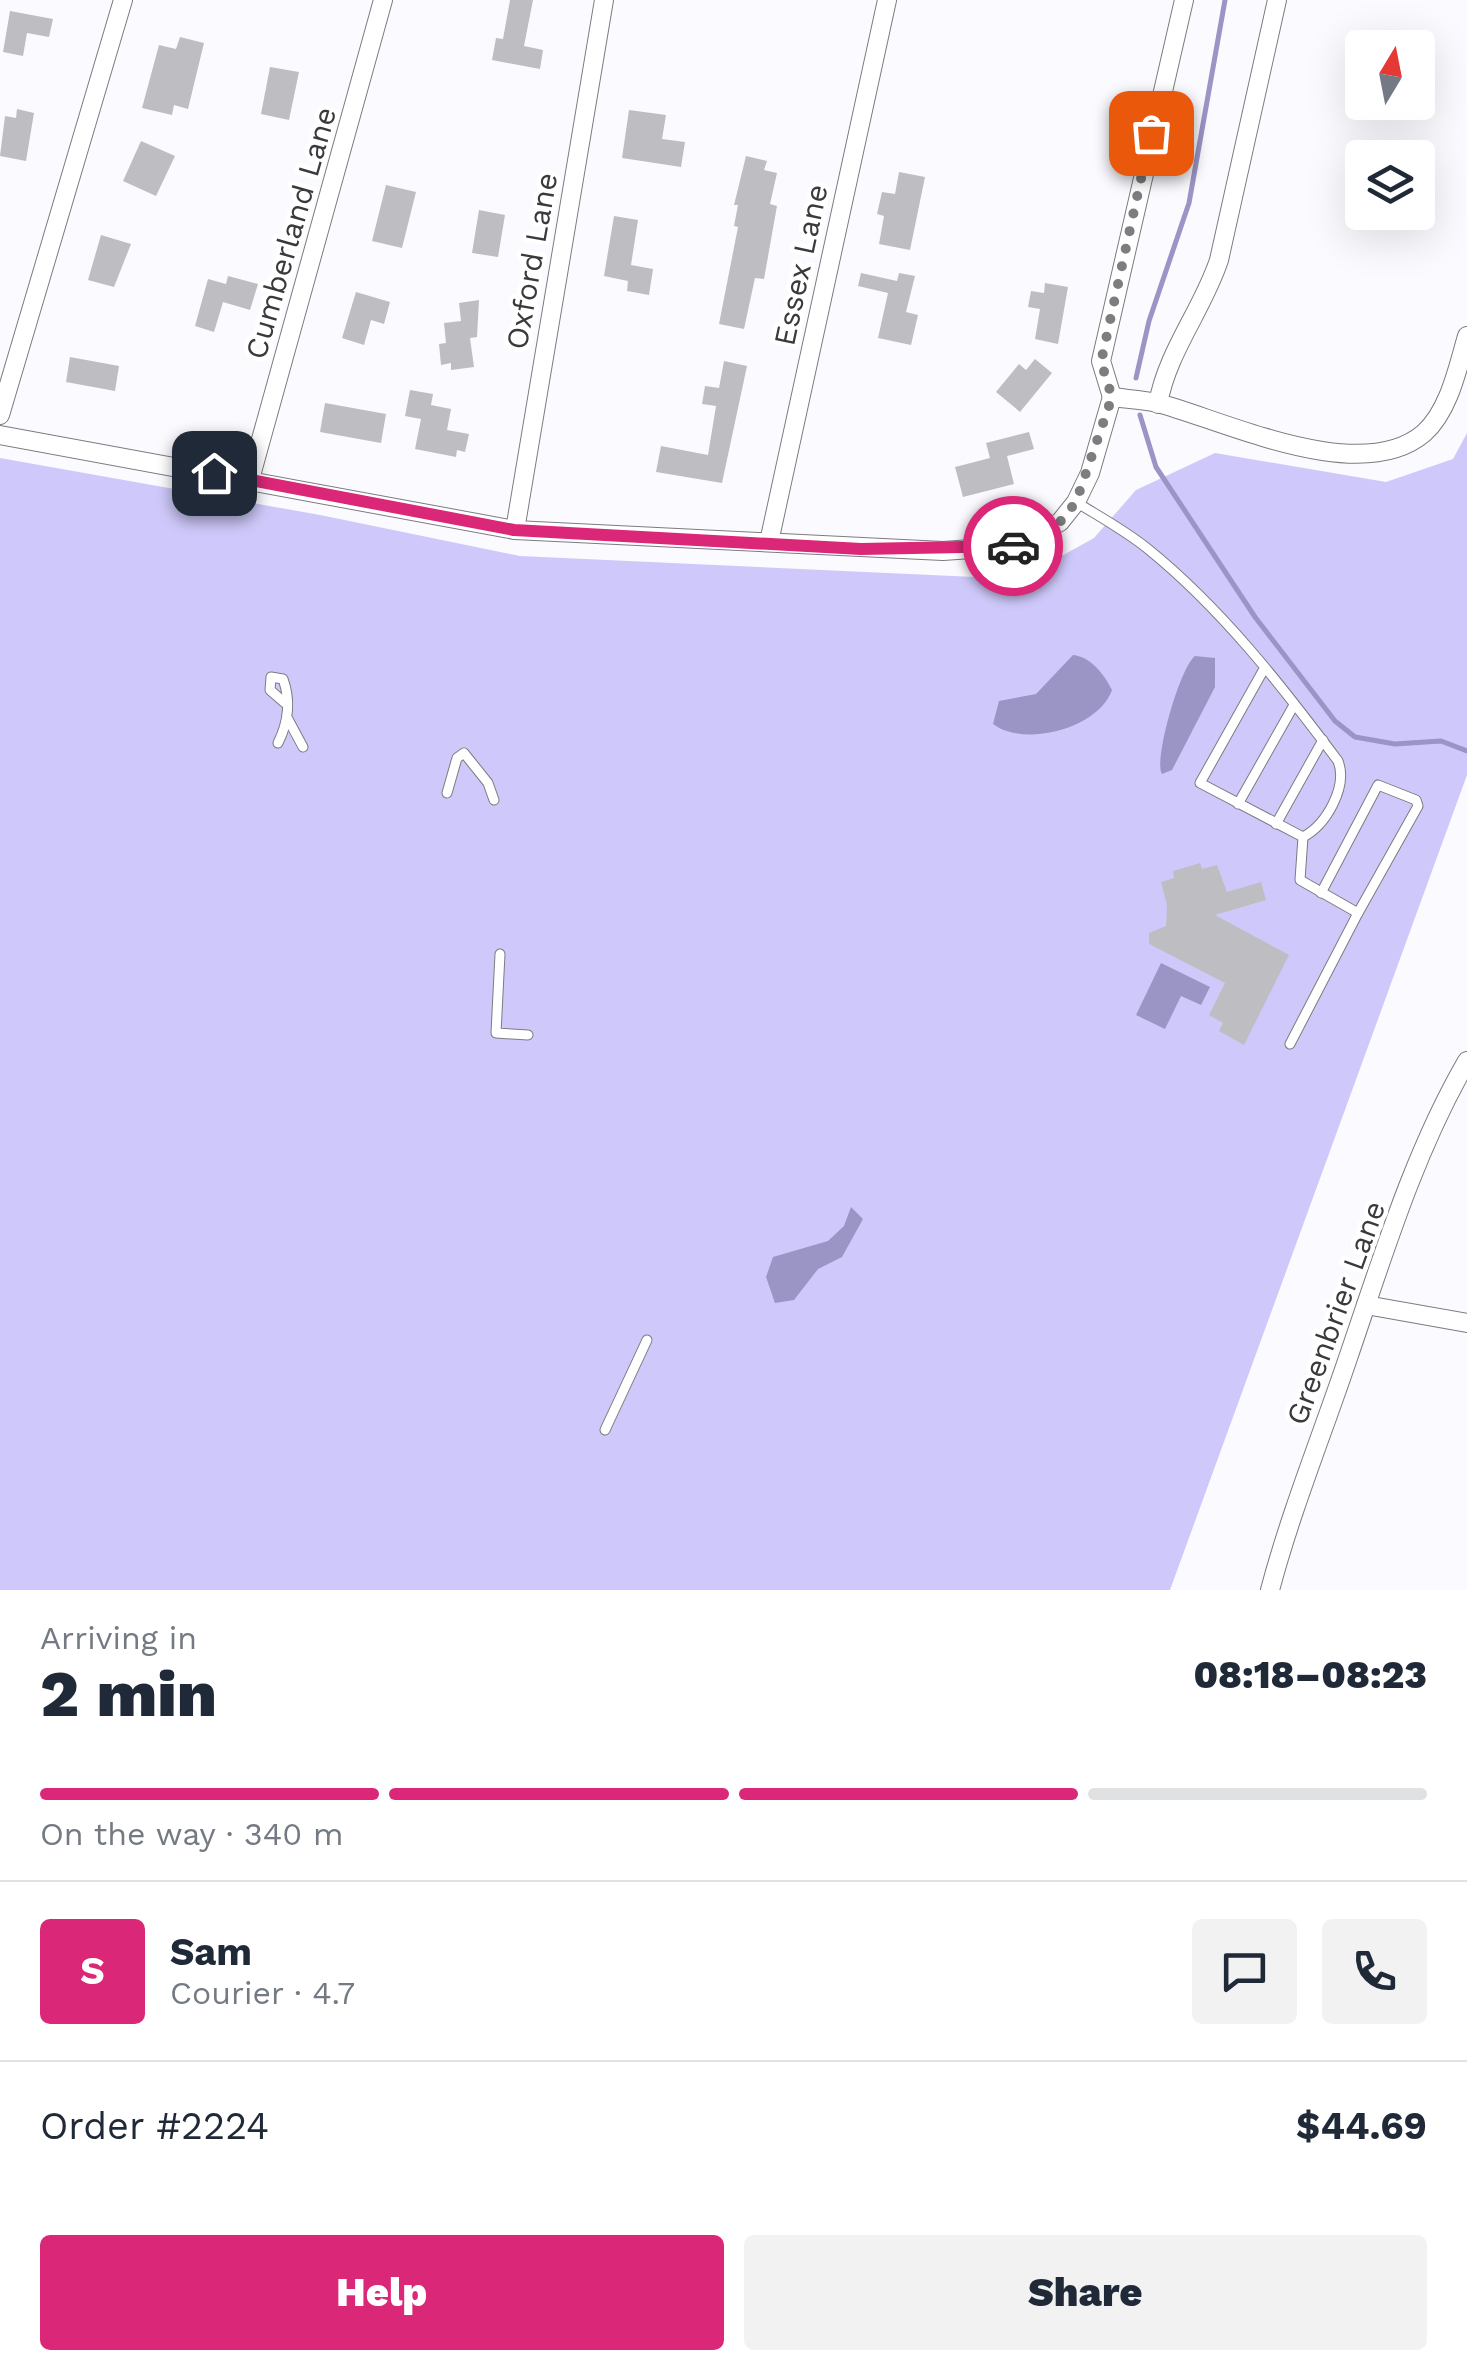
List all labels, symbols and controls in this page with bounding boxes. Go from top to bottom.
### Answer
north arrow [1345,30,1435,120]
map controls [1345,30,1435,230]
pin [1109,91,1194,176]
street label: Cumberland Lane [238,103,343,363]
icon: bag [1124,106,1179,161]
button: layers [1345,140,1435,230]
street label: Oxford Lane [499,170,564,352]
street label: Essex Lane [766,181,835,349]
pin [172,431,257,516]
icon: home [187,446,242,501]
courier [963,496,1063,596]
icon: car [986,519,1041,574]
street label: Greenbrier Lane [1279,1196,1392,1430]
text: Arriving in [40,1619,197,1657]
text: 08:18–08:23 [1193,1653,1427,1697]
text: 2 min [40,1656,217,1732]
text: On the way · 340 m [40,1815,344,1853]
button: chat [1192,1919,1297,2024]
button: phone [1322,1919,1427,2024]
text: Sam [170,1930,252,1974]
text: S [80,1949,105,1993]
text: Courier · 4.7 [170,1974,355,2012]
text: Order #2224 [40,2104,269,2148]
text: $44.69 [1296,2104,1427,2148]
button: Help [40,2235,724,2350]
button: Share [744,2235,1427,2350]

